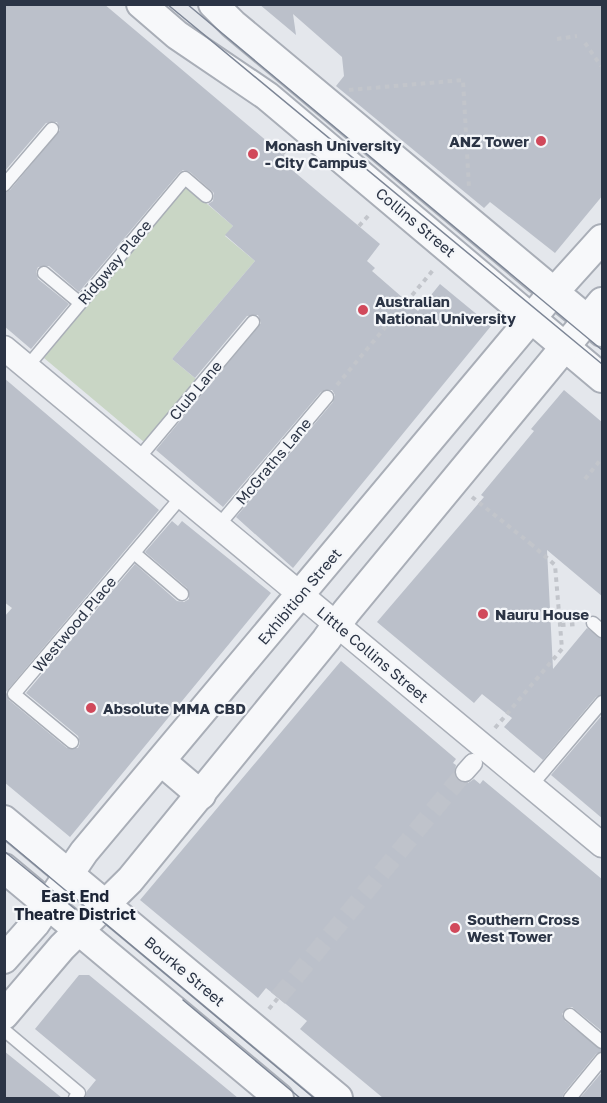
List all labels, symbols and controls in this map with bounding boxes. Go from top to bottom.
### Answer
place label: ANZ Tower [449,132,529,150]
marker: ANZ Tower [534,134,548,148]
place label: Monash University - City Campus [265,136,402,171]
marker: Monash University - City Campus [246,147,260,161]
street label: Collins Street [373,184,459,260]
street label: Ridgway Place [73,216,155,308]
place label: Australian National University [375,292,516,327]
marker: Australian National University [356,303,370,317]
street label: Club Lane [165,356,225,423]
street label: McGraths Lane [231,414,315,508]
street label: Exhibition Street [253,544,345,648]
street label: Westwood Place [29,572,120,676]
street label: Little Collins Street [314,602,432,706]
place label: Nauru House [495,605,589,623]
marker: Nauru House [476,607,490,621]
place label: Absolute MMA CBD [103,699,246,717]
marker: Absolute MMA CBD [84,701,98,715]
district label: East End Theatre District [14,886,136,924]
place label: Southern Cross West Tower [467,910,580,945]
marker: Southern Cross West Tower [448,921,462,935]
street label: Bourke Street [141,932,229,1010]

